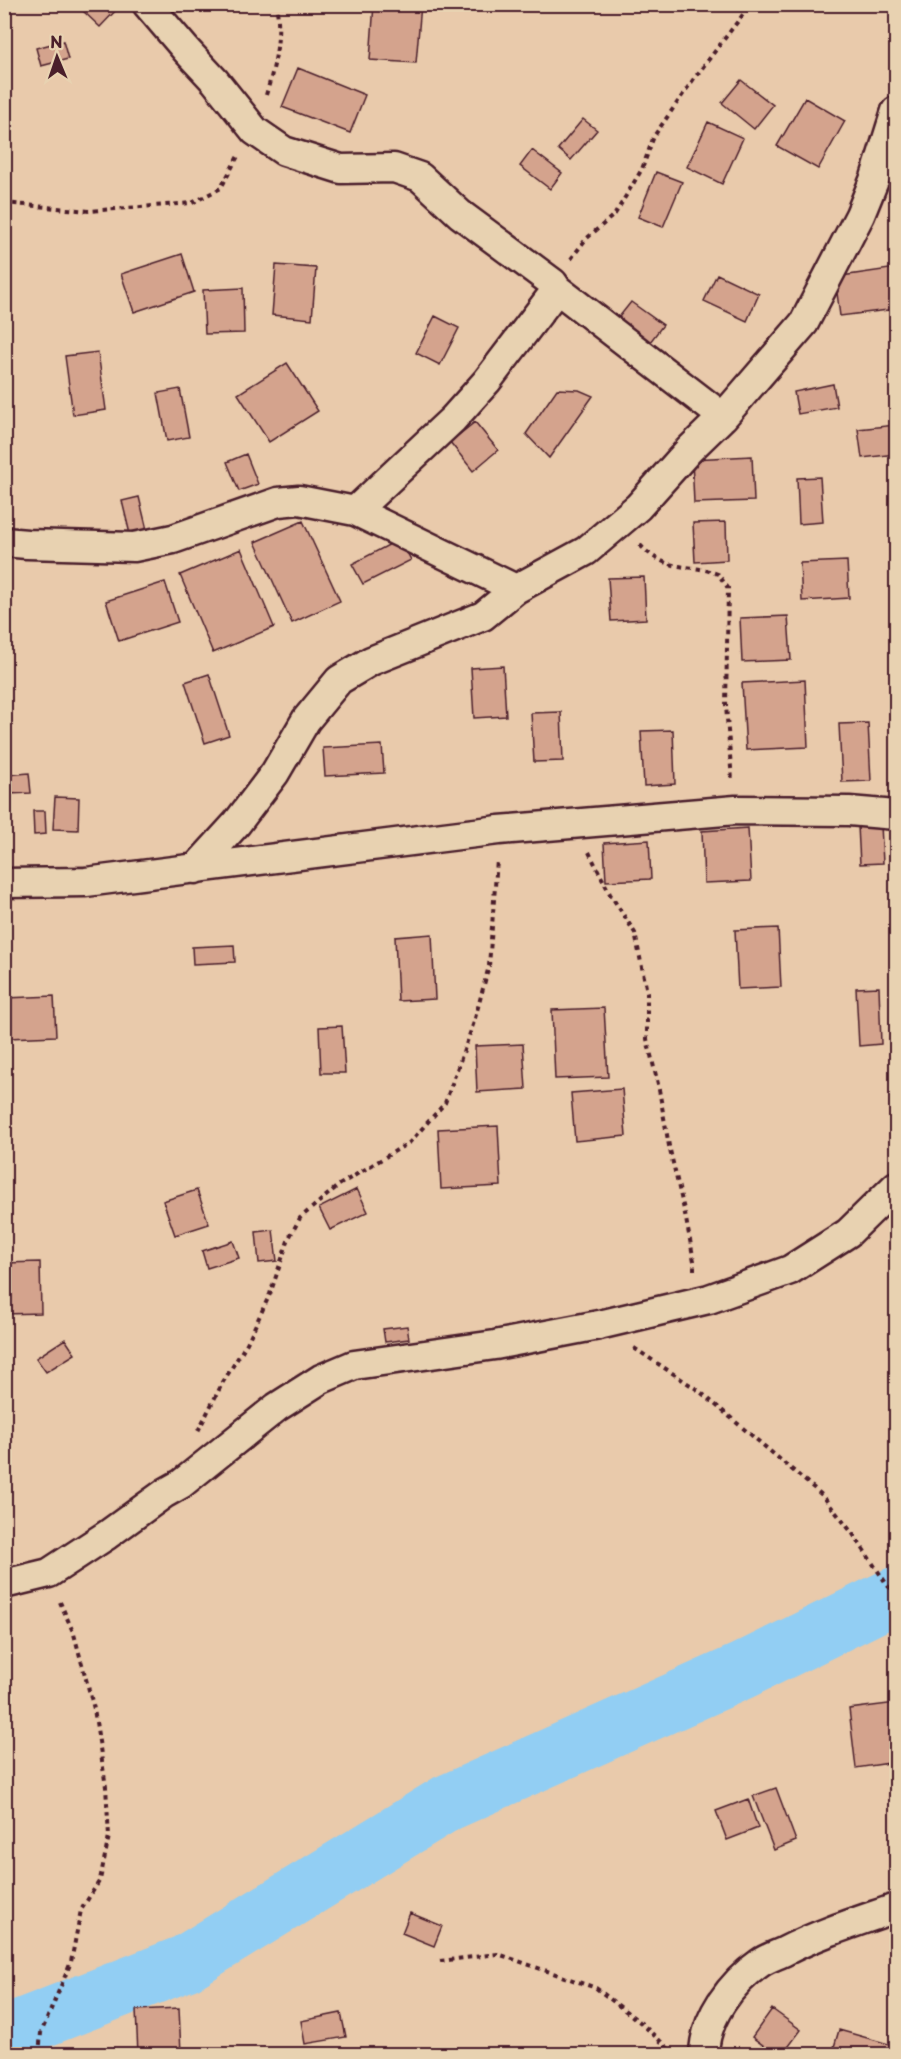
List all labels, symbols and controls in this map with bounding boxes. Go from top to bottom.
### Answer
north arrow [27,27,87,87]
text: N [50,29,63,53]

